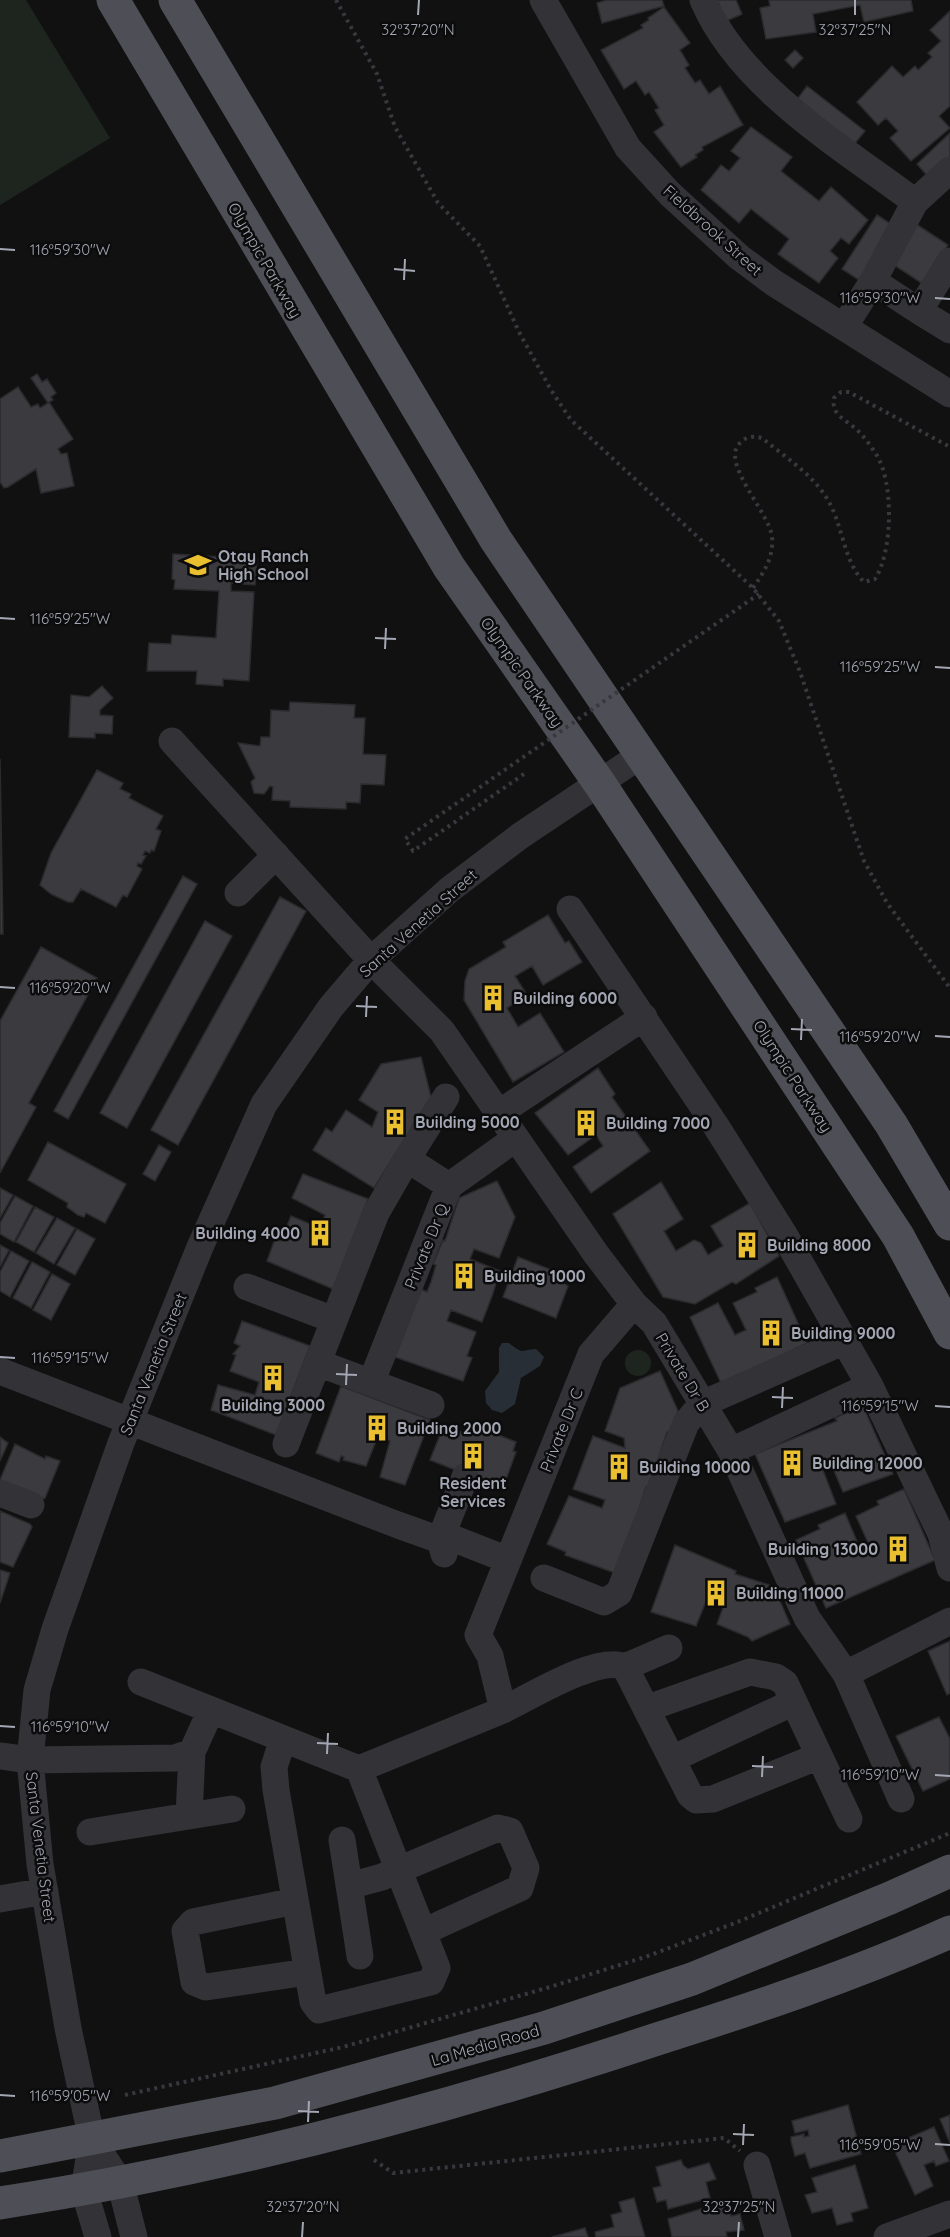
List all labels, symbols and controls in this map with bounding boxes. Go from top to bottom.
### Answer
text: 32°37'20"N [381,20,455,39]
text: 32°37'25"N [819,20,891,39]
street label: Fieldbrook Street [659,180,767,280]
street label: Olympic Parkway [224,199,306,321]
text: 116°59'30"W [30,240,111,259]
text: 116°59'30"W [840,288,921,307]
place label: Otay Ranch High School [218,546,309,584]
school or university icon: Otay Ranch High School [183,550,213,580]
text: 116°59'25"W [30,609,111,628]
street label: Olympic Parkway [477,613,567,731]
text: 116°59'25"W [840,657,921,676]
street label: Santa Venetia Street [355,865,481,981]
text: 116°59'20"W [29,978,111,997]
building icon: Building 6000 [478,983,508,1013]
place label: Building 6000 [513,988,617,1008]
street label: Olympic Parkway [749,1016,837,1136]
text: 116°59'20"W [839,1027,921,1046]
building icon: Building 5000 [380,1107,410,1137]
building icon: Building 7000 [571,1108,601,1138]
place label: Building 5000 [415,1112,520,1132]
place label: Building 7000 [606,1113,710,1133]
street label: Private Dr Q [400,1200,452,1292]
building icon: Building 4000 [305,1218,335,1248]
place label: Building 4000 [195,1223,300,1243]
building icon: Building 8000 [732,1230,762,1260]
place label: Building 8000 [767,1235,871,1255]
building icon: Building 1000 [449,1261,479,1291]
place label: Building 1000 [484,1266,586,1286]
street label: Santa Venetia Street [115,1290,191,1438]
building icon: Building 9000 [756,1318,786,1348]
place label: Building 9000 [791,1323,896,1343]
street label: Private Dr B [652,1329,714,1415]
text: 116°59'15"W [31,1348,109,1367]
building icon: Building 3000 [258,1363,288,1393]
street label: Private Dr C [535,1385,587,1475]
place label: Building 3000 [221,1395,325,1415]
text: 116°59'15"W [841,1396,919,1415]
building icon: Building 2000 [362,1413,392,1443]
place label: Building 2000 [397,1418,502,1438]
building icon: Resident Services [458,1441,488,1471]
building icon: Building 12000 [777,1448,807,1478]
building icon: Building 10000 [604,1452,634,1482]
place label: Building 12000 [812,1453,923,1473]
place label: Building 10000 [639,1457,751,1477]
place label: Resident Services [439,1473,507,1511]
building icon: Building 13000 [883,1534,913,1564]
place label: Building 13000 [768,1539,878,1559]
building icon: Building 11000 [701,1578,731,1608]
place label: Building 11000 [736,1583,844,1603]
text: 116°59'10"W [31,1717,110,1736]
text: 116°59'10"W [841,1765,920,1784]
street label: Santa Venetia Street [22,1771,60,1923]
street label: La Media Road [429,2020,541,2070]
text: 116°59'05"W [30,2086,111,2105]
text: 116°59'05"W [840,2135,921,2154]
text: 32°37'20"N [266,2197,340,2216]
text: 32°37'25"N [703,2197,775,2216]

